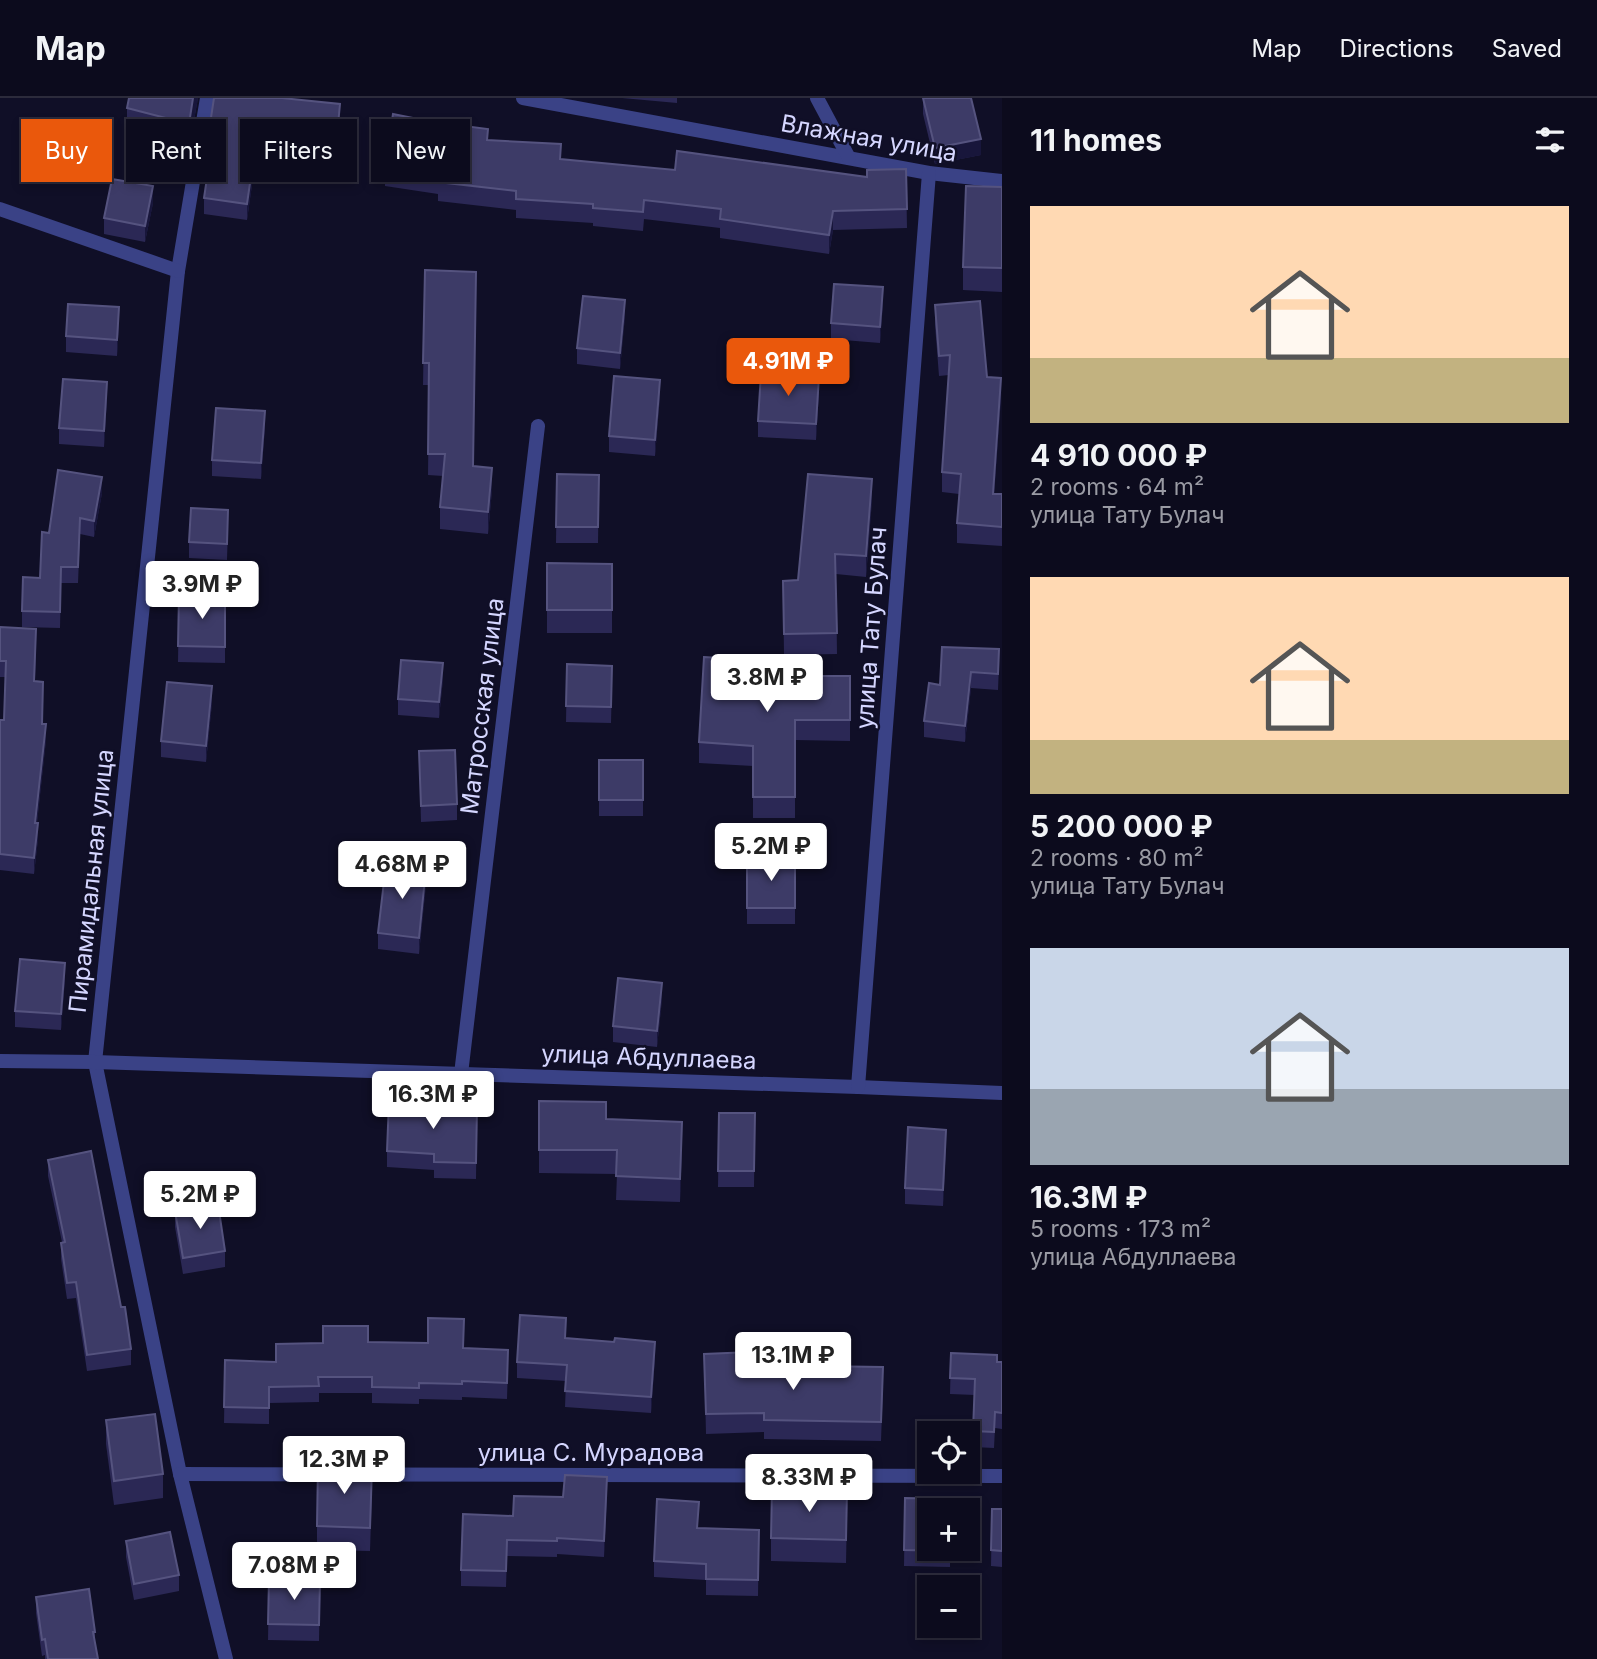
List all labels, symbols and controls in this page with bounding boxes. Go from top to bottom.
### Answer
text: Map [35,28,106,68]
text: Map [1252,34,1301,63]
text: Directions [1339,34,1454,63]
text: Saved [1492,34,1562,63]
street label: Влажная улица [779,108,959,168]
chip: Buy [21,119,112,182]
chip: Rent [126,119,226,182]
chip: Filters [240,119,357,182]
chip: New [371,119,470,182]
icon: filters [1531,121,1569,159]
text: 11 homes [1030,122,1162,158]
icon: home [1237,252,1363,378]
pin: 4.91M ₽ [723,338,853,398]
text: 4.91M ₽ [743,347,833,375]
text: 4 910 000 ₽ [1030,437,1207,473]
text: 2 rooms · 64 m² [1030,473,1204,501]
text: улица Тату Булач [1030,501,1225,529]
street label: улица Тату Булач [849,526,893,730]
pin: 3.9M ₽ [145,561,259,621]
text: 3.9M ₽ [162,570,242,598]
street label: Матросская улица [454,596,510,816]
icon: home [1237,623,1363,749]
pin: 3.8M ₽ [710,654,824,714]
text: 3.8M ₽ [727,663,807,691]
street label: Пирамидальная улица [63,748,119,1014]
text: 5 200 000 ₽ [1030,808,1213,844]
pin: 5.2M ₽ [714,824,828,883]
text: 5.2M ₽ [731,832,811,860]
pin: 4.68M ₽ [337,842,467,901]
text: 2 rooms · 80 m² [1030,844,1204,872]
text: 4.68M ₽ [354,850,450,878]
text: улица Тату Булач [1030,872,1225,900]
icon: home [1237,994,1363,1120]
street label: улица Абдуллаева [541,1039,757,1075]
pin: 16.3M ₽ [368,1072,498,1131]
text: 16.3M ₽ [388,1080,478,1108]
pin: 5.2M ₽ [143,1172,257,1231]
text: 16.3M ₽ [1030,1179,1148,1215]
text: 5.2M ₽ [160,1180,240,1208]
text: 5 rooms · 173 m² [1030,1215,1211,1243]
text: улица Абдуллаева [1030,1243,1236,1271]
pin: 13.1M ₽ [728,1332,858,1392]
text: 13.1M ₽ [751,1341,835,1369]
map controls [917,1421,980,1638]
button: locate [917,1421,980,1484]
pin: 12.3M ₽ [279,1436,409,1496]
street label: улица С. Мурадова [478,1438,704,1467]
text: 12.3M ₽ [299,1445,389,1473]
pin: 8.33M ₽ [744,1454,874,1514]
text: 8.33M ₽ [761,1463,857,1491]
button: + [917,1498,980,1561]
pin: 7.08M ₽ [229,1542,359,1602]
text: 7.08M ₽ [248,1551,340,1579]
button: − [917,1575,980,1638]

